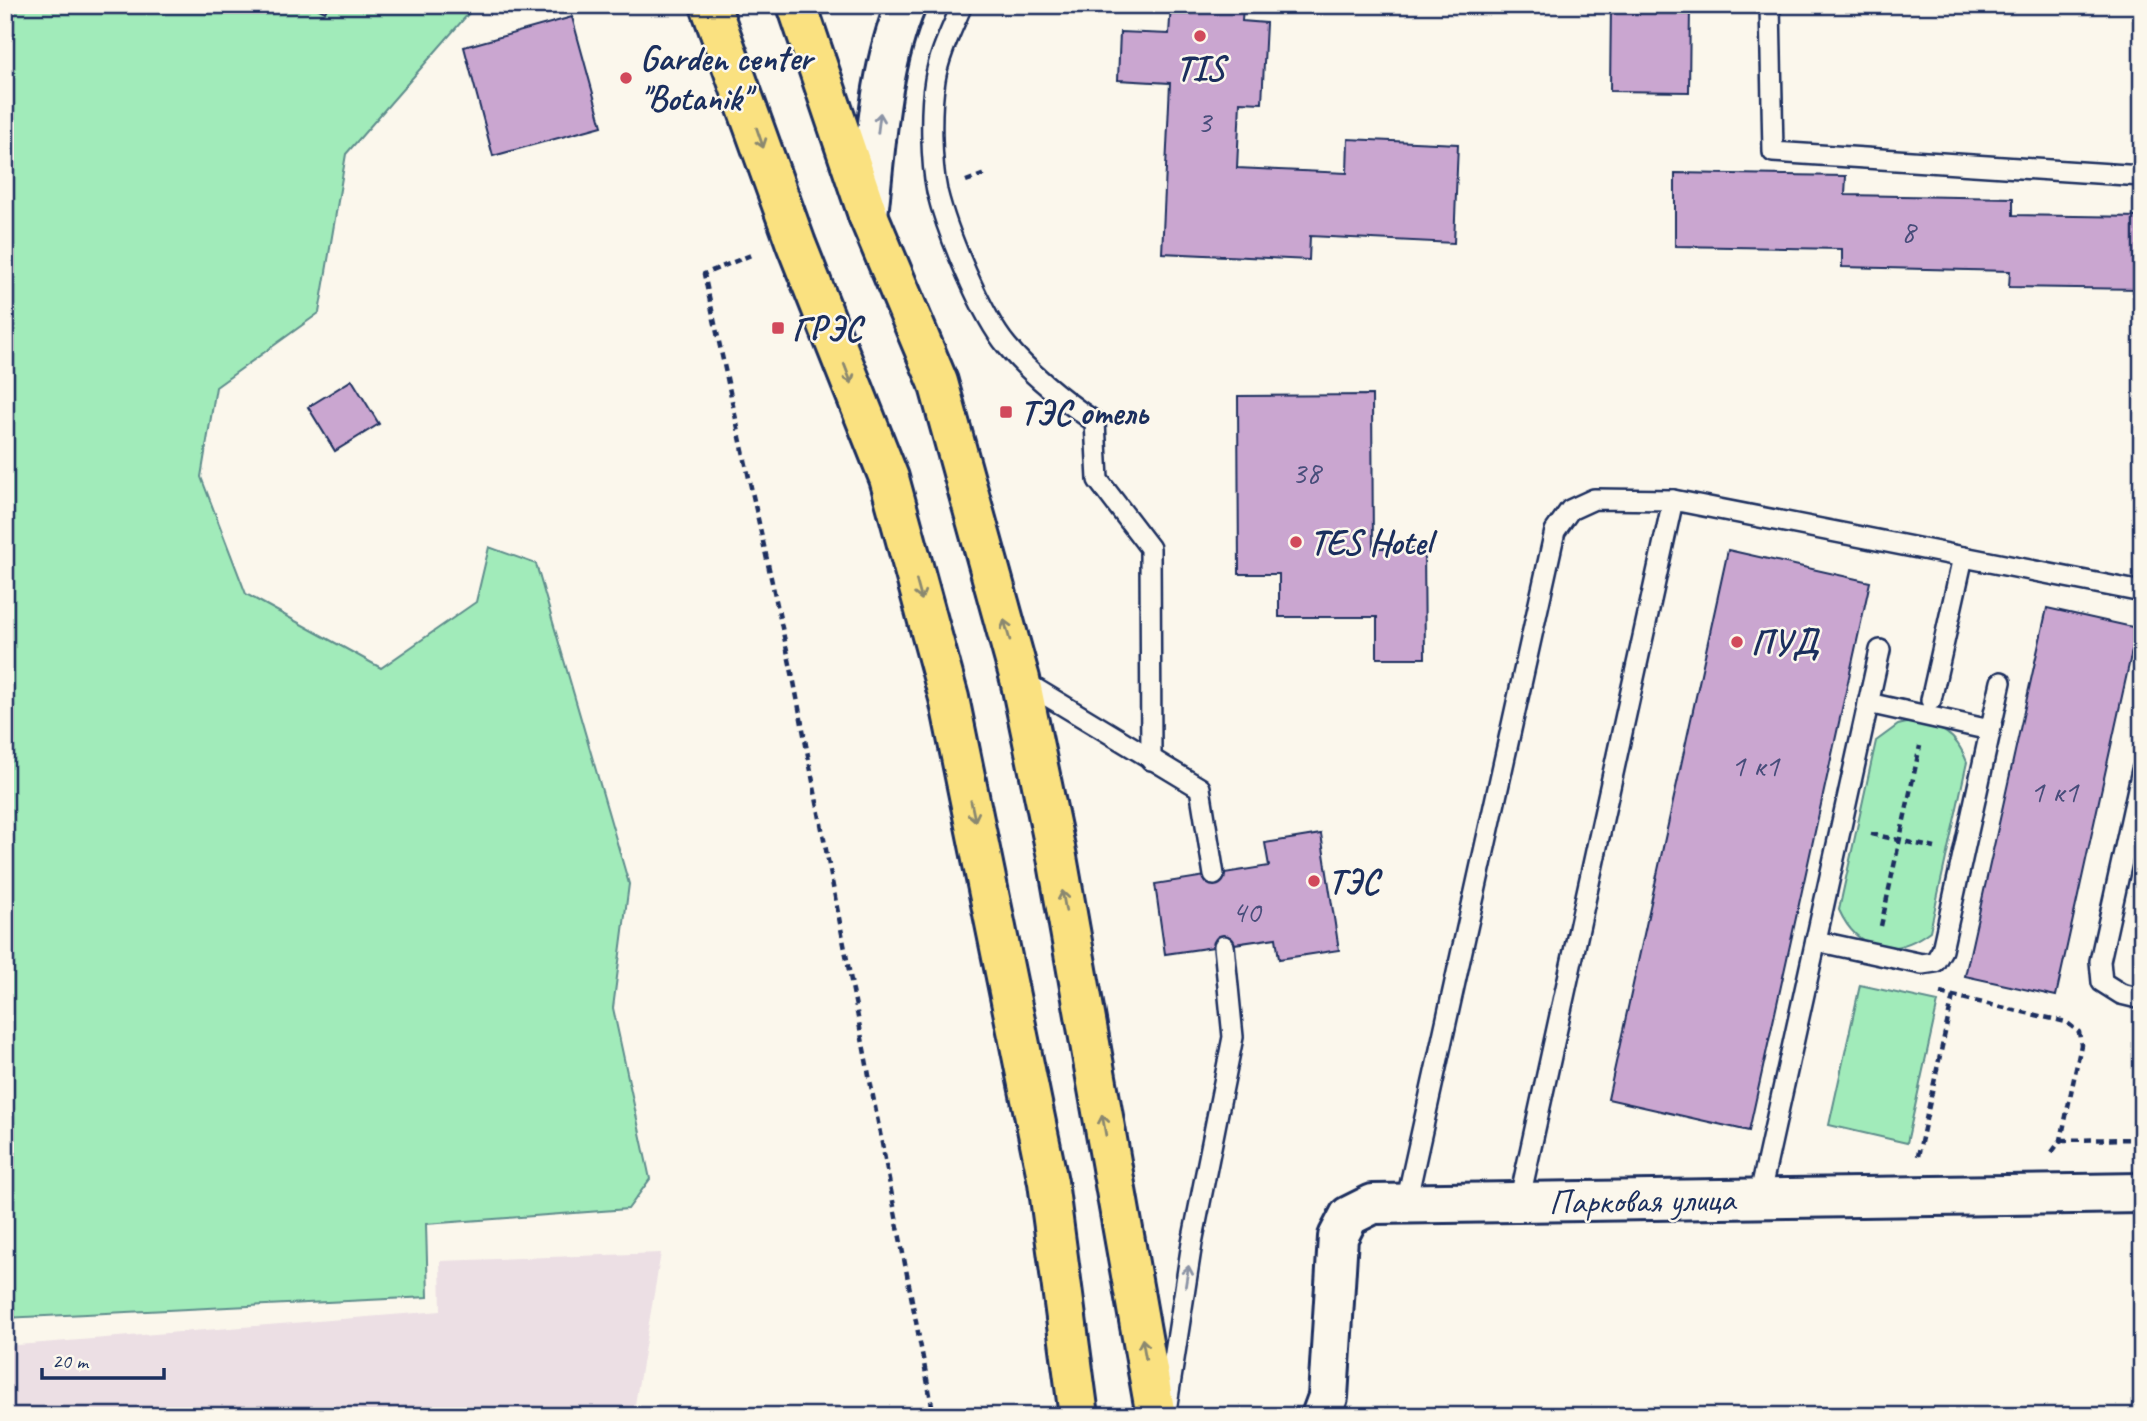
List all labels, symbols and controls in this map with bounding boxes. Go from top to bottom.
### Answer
marker: TIS [1192,28,1208,44]
place label: Garden center "Botanik" [640,36,816,121]
place label: TIS [1176,46,1230,91]
marker: Garden center "Botanik" [618,70,634,86]
house number: 3 [1197,101,1214,142]
one-way arrow [873,112,886,135]
one-way arrow [755,127,767,149]
house number: 8 [1901,211,1918,252]
place label: ГРЭС [792,306,866,351]
marker: ГРЭС [770,320,786,336]
one-way arrow [842,363,855,385]
place label: ТЭС отель [1020,390,1150,435]
marker: ТЭС отель [998,404,1014,420]
house number: 38 [1292,452,1323,493]
place label: TES Hotel [1310,520,1438,565]
marker: TES Hotel [1288,534,1304,550]
one-way arrow [913,578,926,601]
one-way arrow [999,620,1012,642]
place label: ПУД [1751,620,1820,665]
marker: ПУД [1729,634,1745,650]
house number: 1 к1 [1731,745,1781,786]
house number: 1 к1 [2030,771,2080,812]
one-way arrow [966,799,980,822]
place label: ТЭС [1328,859,1383,904]
marker: ТЭС [1306,873,1322,889]
one-way arrow [1057,890,1071,913]
house number: 40 [1232,891,1263,932]
one-way arrow [1097,1114,1110,1137]
street label: Парковая улица [1548,1176,1738,1225]
one-way arrow [1180,1265,1193,1288]
scale bar [42,1337,164,1381]
one-way arrow [1137,1338,1150,1361]
text: 20 m [52,1348,90,1374]

